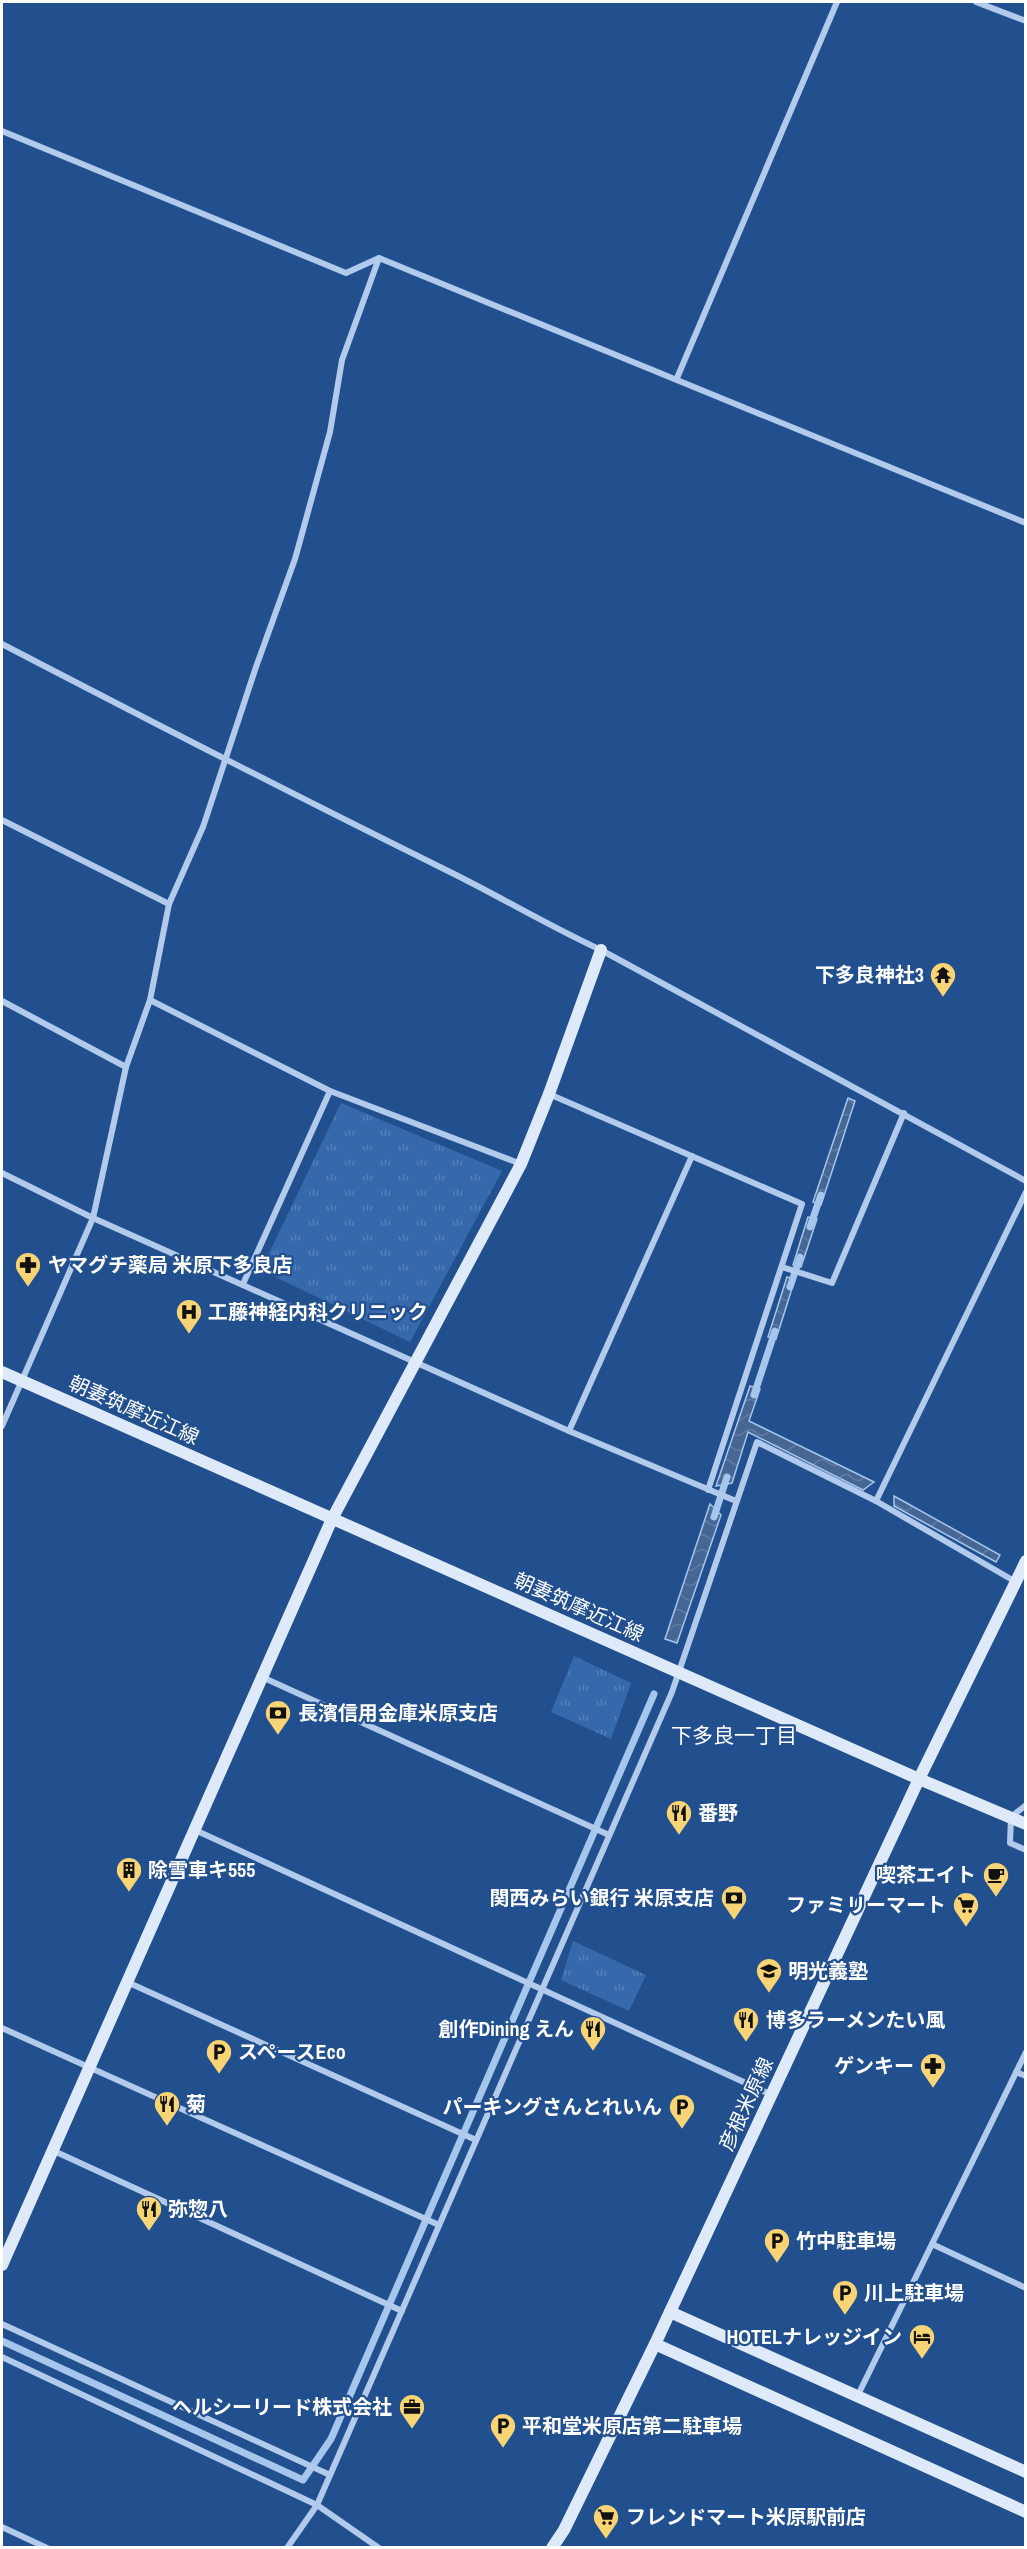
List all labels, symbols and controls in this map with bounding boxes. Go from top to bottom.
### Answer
temple icon: 下多良神社3 [928,960,958,998]
place label: 下多良神社3 [815,961,924,988]
pharmacy icon: ヤマグチ薬局 米原下多良店 [13,1250,43,1288]
place label: ヤマグチ薬局 米原下多良店 [48,1251,293,1278]
hospital icon: 工藤神経内科クリニック [174,1297,204,1335]
place label: 工藤神経内科クリニック [208,1298,428,1325]
street label: 朝妻筑摩近江線 [65,1369,204,1450]
street label: 朝妻筑摩近江線 [510,1566,649,1647]
bank icon: 長濱信用金庫米原支店 [263,1698,293,1736]
place label: 長濱信用金庫米原支店 [298,1699,498,1726]
district label: 下多良一丁目 [671,1721,797,1750]
restaurant icon: 番野 [664,1798,694,1836]
place label: 番野 [698,1799,738,1826]
building icon: 除雪車キ555 [114,1855,144,1893]
place label: 除雪車キ555 [148,1856,255,1883]
cafe icon: 喫茶エイト [981,1860,1011,1898]
place label: 喫茶エイト [876,1861,976,1888]
bank icon: 関西みらい銀行 米原支店 [719,1883,749,1921]
place label: 関西みらい銀行 米原支店 [489,1884,714,1911]
supermarket icon: ファミリーマート [951,1890,981,1928]
place label: ファミリーマート [786,1891,946,1918]
school or university icon: 明光義塾 [754,1956,784,1994]
place label: 明光義塾 [788,1957,868,1984]
restaurant icon: 博多ラーメンたい風 [731,2005,761,2043]
place label: 博多ラーメンたい風 [766,2006,945,2033]
restaurant icon: 創作Dining えん [578,2014,608,2052]
place label: 創作Dining えん [438,2015,574,2042]
parking icon: スペースEco [204,2037,234,2075]
place label: スペースEco [238,2038,346,2065]
pharmacy icon: ゲンキー [918,2051,948,2089]
place label: ゲンキー [834,2052,914,2079]
street label: 彦根米原線 [712,2053,779,2155]
restaurant icon: 菊 [152,2089,182,2127]
place label: 菊 [186,2090,206,2117]
parking icon: パーキングさんとれいん [667,2092,697,2130]
place label: パーキングさんとれいん [443,2093,662,2120]
restaurant icon: 弥惣八 [134,2194,164,2232]
place label: 弥惣八 [168,2195,228,2222]
parking icon: 竹中駐車場 [762,2226,792,2264]
place label: 竹中駐車場 [796,2227,896,2254]
parking icon: 川上駐車場 [830,2278,860,2316]
place label: 川上駐車場 [864,2279,964,2306]
hotel icon: HOTELナレッジイン [907,2322,937,2360]
place label: HOTELナレッジイン [726,2323,902,2350]
office icon: ヘルシーリード株式会社 [397,2392,427,2430]
place label: ヘルシーリード株式会社 [172,2393,392,2420]
parking icon: 平和堂米原店第二駐車場 [488,2411,518,2449]
place label: 平和堂米原店第二駐車場 [522,2412,742,2439]
supermarket icon: フレンドマート米原駅前店 [591,2502,621,2540]
place label: フレンドマート米原駅前店 [626,2503,866,2530]

